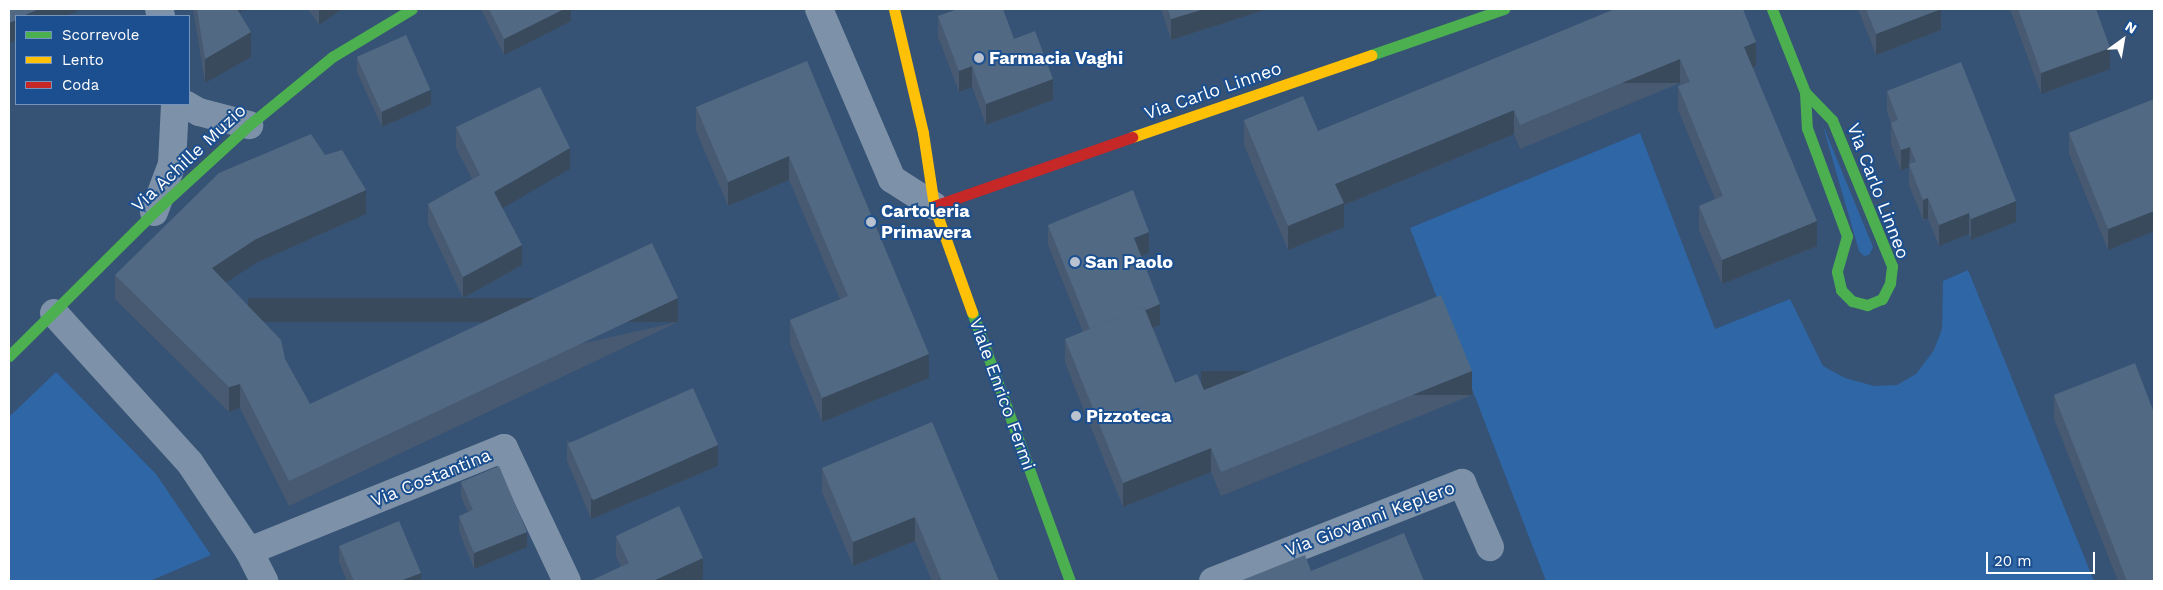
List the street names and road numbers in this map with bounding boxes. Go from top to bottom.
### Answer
street label: Via Carlo Linneo [1141,57,1285,125]
street label: Via Achille Muzio [127,99,251,217]
street label: Via Carlo Linneo [1842,120,1914,262]
street label: Viale Enrico Fermi [964,315,1040,473]
street label: Via Costantina [368,444,494,512]
street label: Via Giovanni Keplero [1282,477,1458,561]

